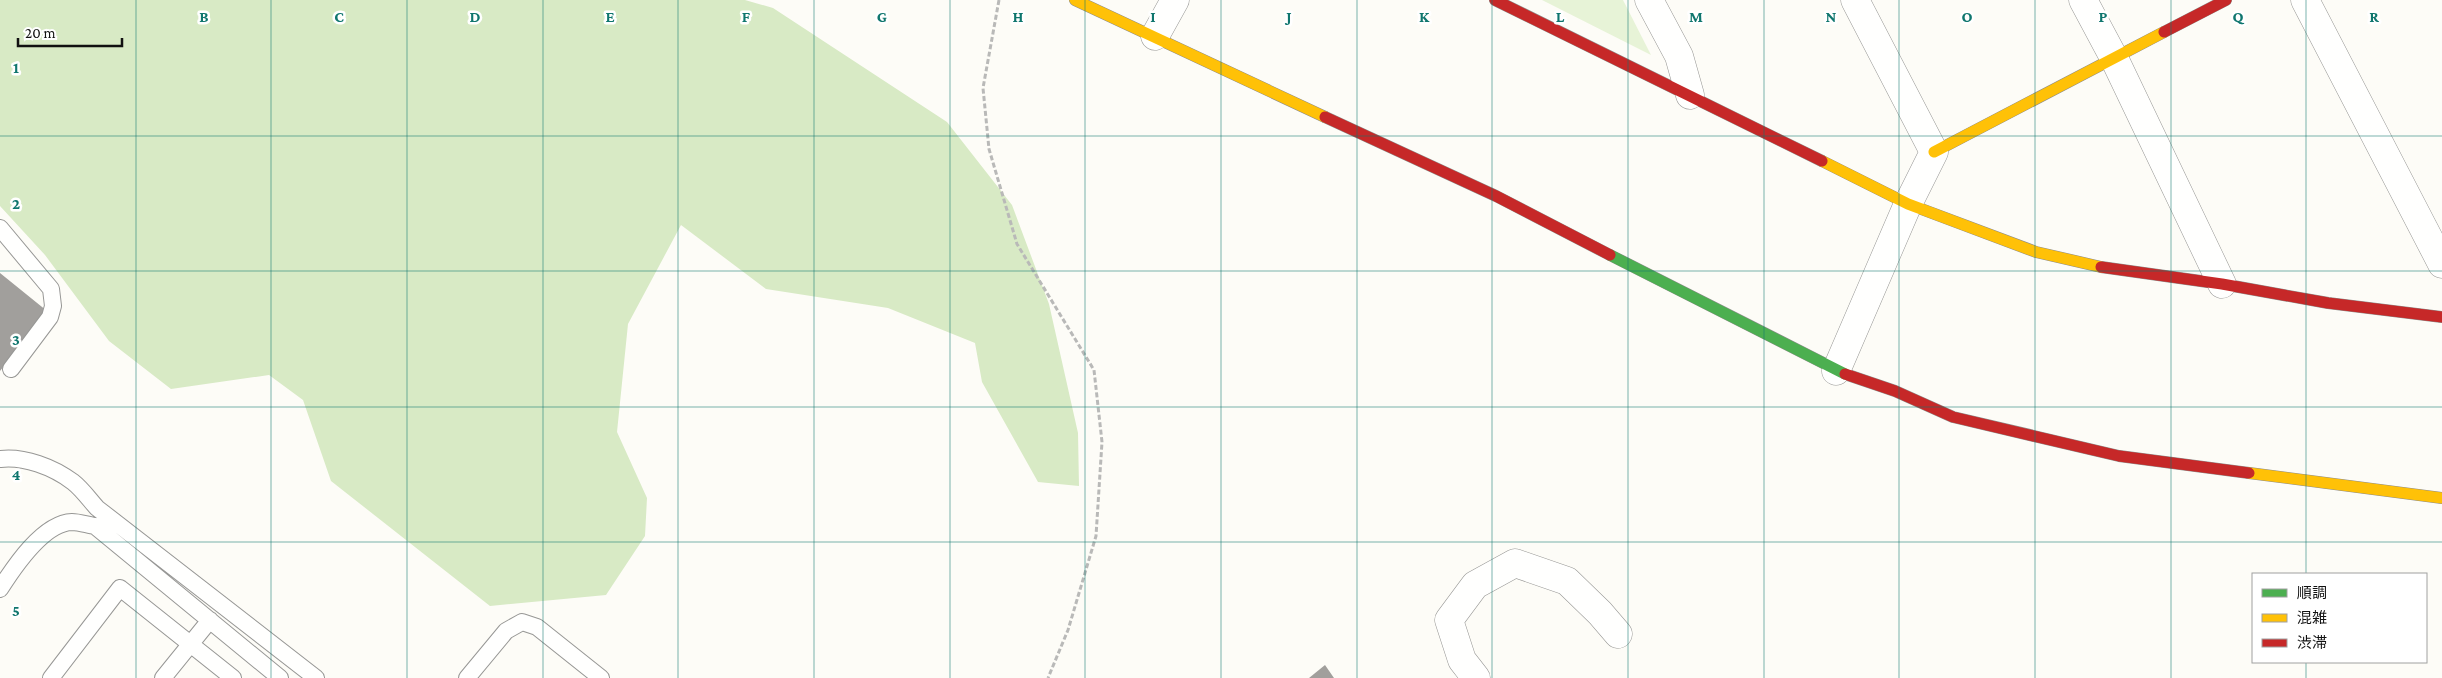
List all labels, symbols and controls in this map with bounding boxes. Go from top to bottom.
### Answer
text: B [199,8,209,25]
text: C [334,8,344,25]
text: D [469,8,481,25]
text: E [605,8,615,25]
text: F [742,8,751,25]
text: G [877,8,887,25]
text: H [1013,8,1024,25]
text: I [1150,8,1156,25]
text: J [1284,8,1292,25]
text: K [1419,8,1430,25]
text: L [1556,8,1565,25]
text: M [1689,8,1703,25]
text: N [1826,8,1837,25]
text: O [1961,8,1973,25]
text: P [2099,8,2108,25]
text: Q [2232,8,2244,25]
text: R [2369,8,2379,25]
scale bar [18,15,121,47]
text: 20 m [25,25,56,41]
text: 1 [13,59,19,76]
text: 2 [12,195,20,212]
text: 3 [12,331,20,348]
text: 4 [12,466,21,483]
legend [2252,573,2427,663]
text: 順調 [2297,585,2327,601]
text: 5 [12,602,20,619]
text: 混雑 [2297,610,2327,626]
text: 渋滞 [2297,635,2327,651]

